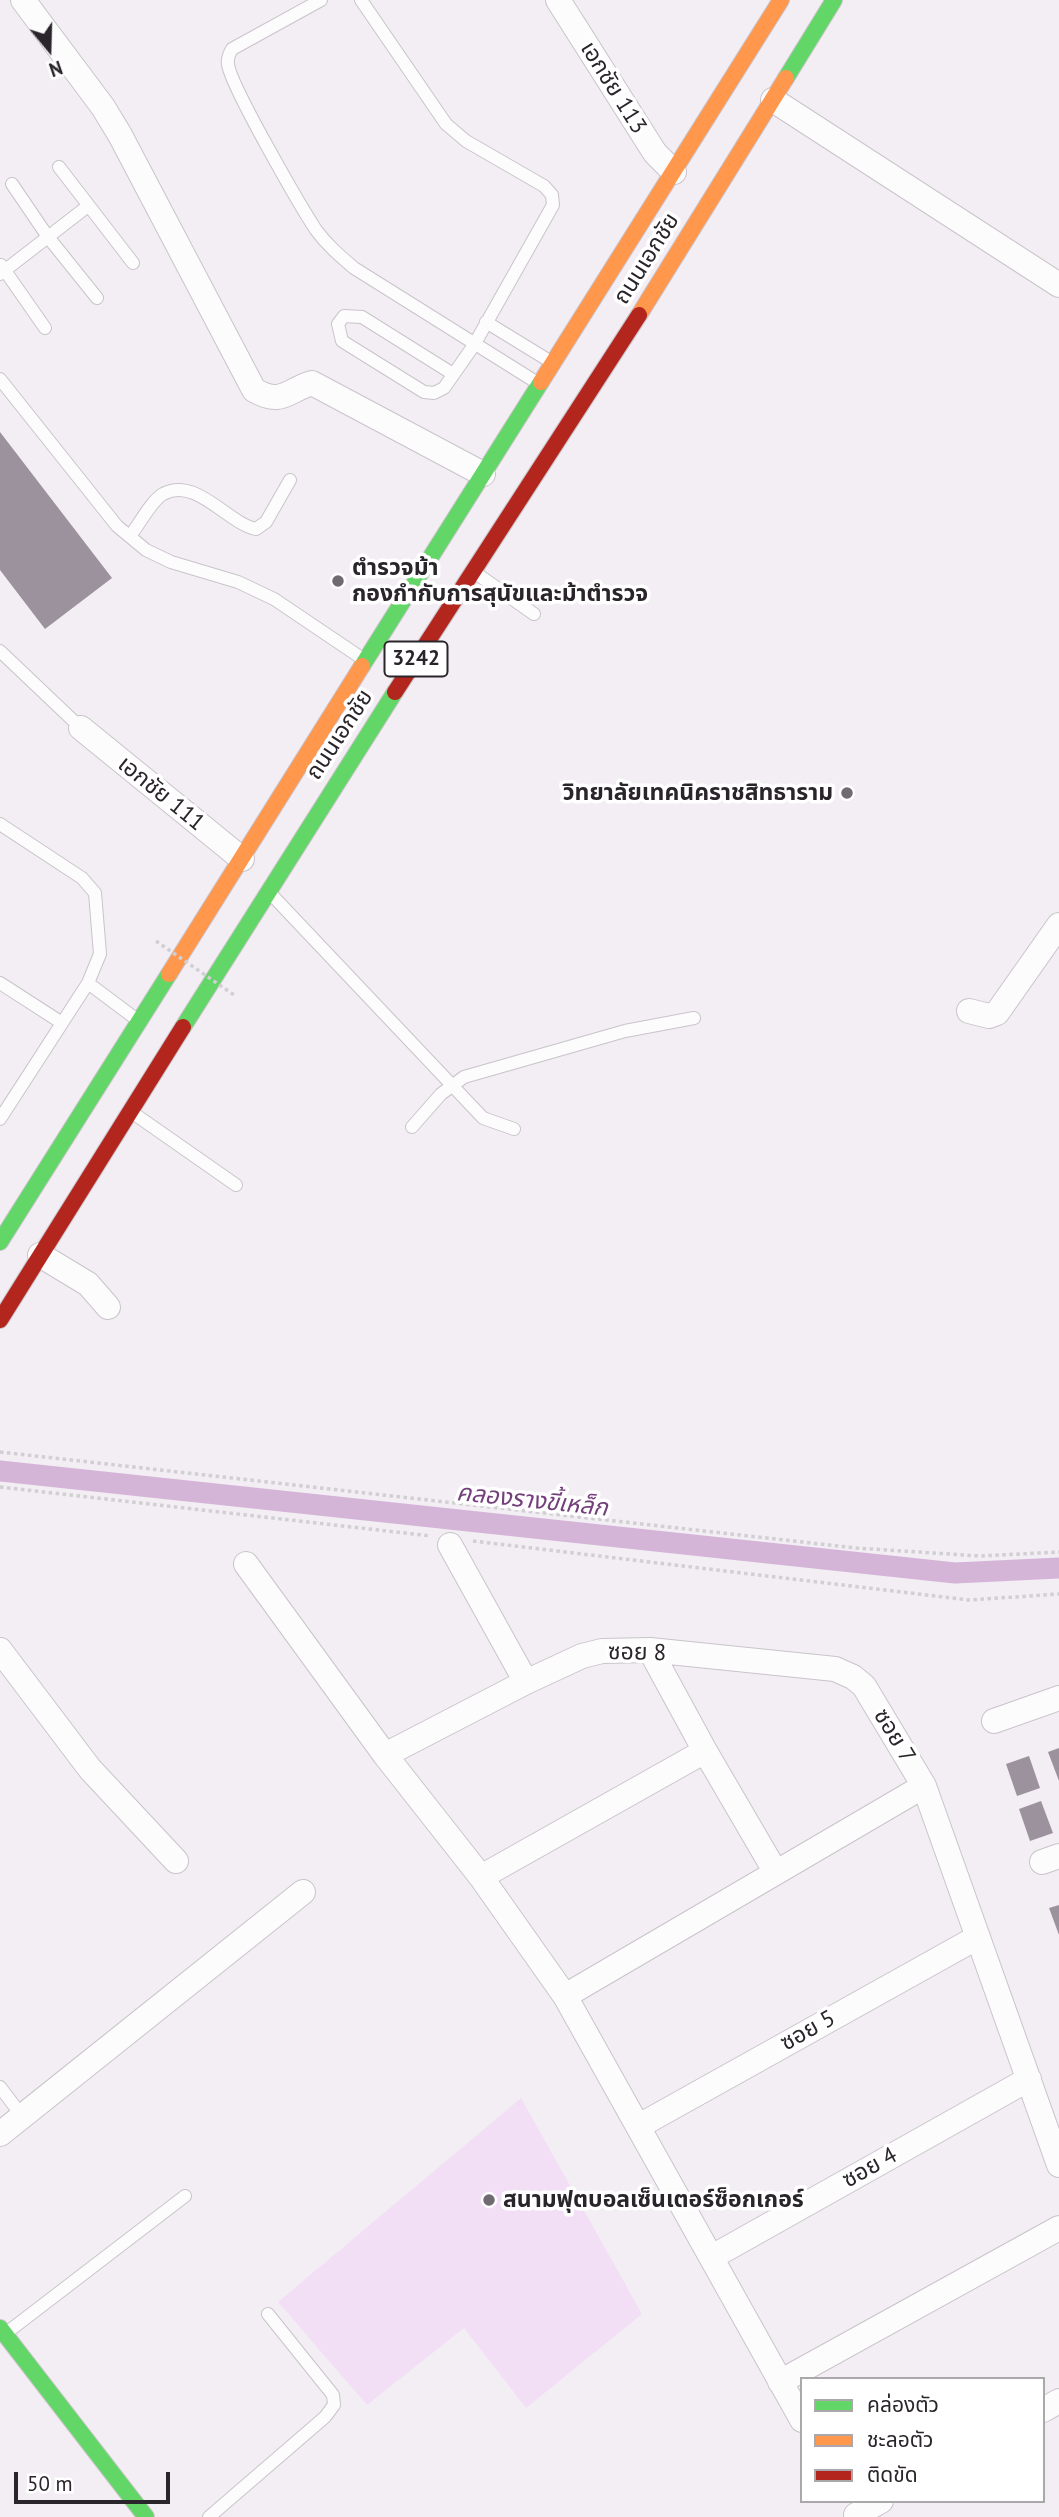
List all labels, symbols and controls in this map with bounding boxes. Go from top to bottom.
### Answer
north arrow [14,14,84,84]
street label: เอกชัย 113 [574,37,652,139]
text: N [46,55,66,82]
street label: ถนนเอกชัย [608,208,686,310]
place label: ตำรวจม้า กองกำกับการสุนัขและม้าตำรวจ [352,554,648,608]
marker: ตำรวจม้า กองกำกับการสุนัขและม้าตำรวจ [330,573,346,589]
road number: 3242 [384,642,448,676]
street label: ถนนเอกชัย [301,685,379,785]
street label: เอกชัย 111 [112,751,210,837]
place label: วิทยาลัยเทคนิคราชสิทธาราม [563,779,833,807]
marker: วิทยาลัยเทคนิคราชสิทธาราม [839,785,855,801]
water label: คลองรางขี้เหล็ก [455,1479,609,1523]
street label: ซอย 8 [608,1639,666,1667]
street label: ซอย 7 [867,1704,921,1768]
street label: ซอย 5 [776,2005,840,2057]
street label: ซอย 4 [838,2142,902,2194]
place label: สนามฟุตบอลเซ็นเตอร์ซ็อกเกอร์ [503,2186,804,2214]
marker: สนามฟุตบอลเซ็นเตอร์ซ็อกเกอร์ [481,2192,497,2208]
legend [800,2377,1045,2503]
text: คล่องตัว [867,2391,939,2418]
text: ชะลอตัว [867,2426,933,2453]
scale bar [18,2458,173,2502]
text: ติดขัด [867,2461,918,2488]
text: 50 m [27,2470,73,2497]

